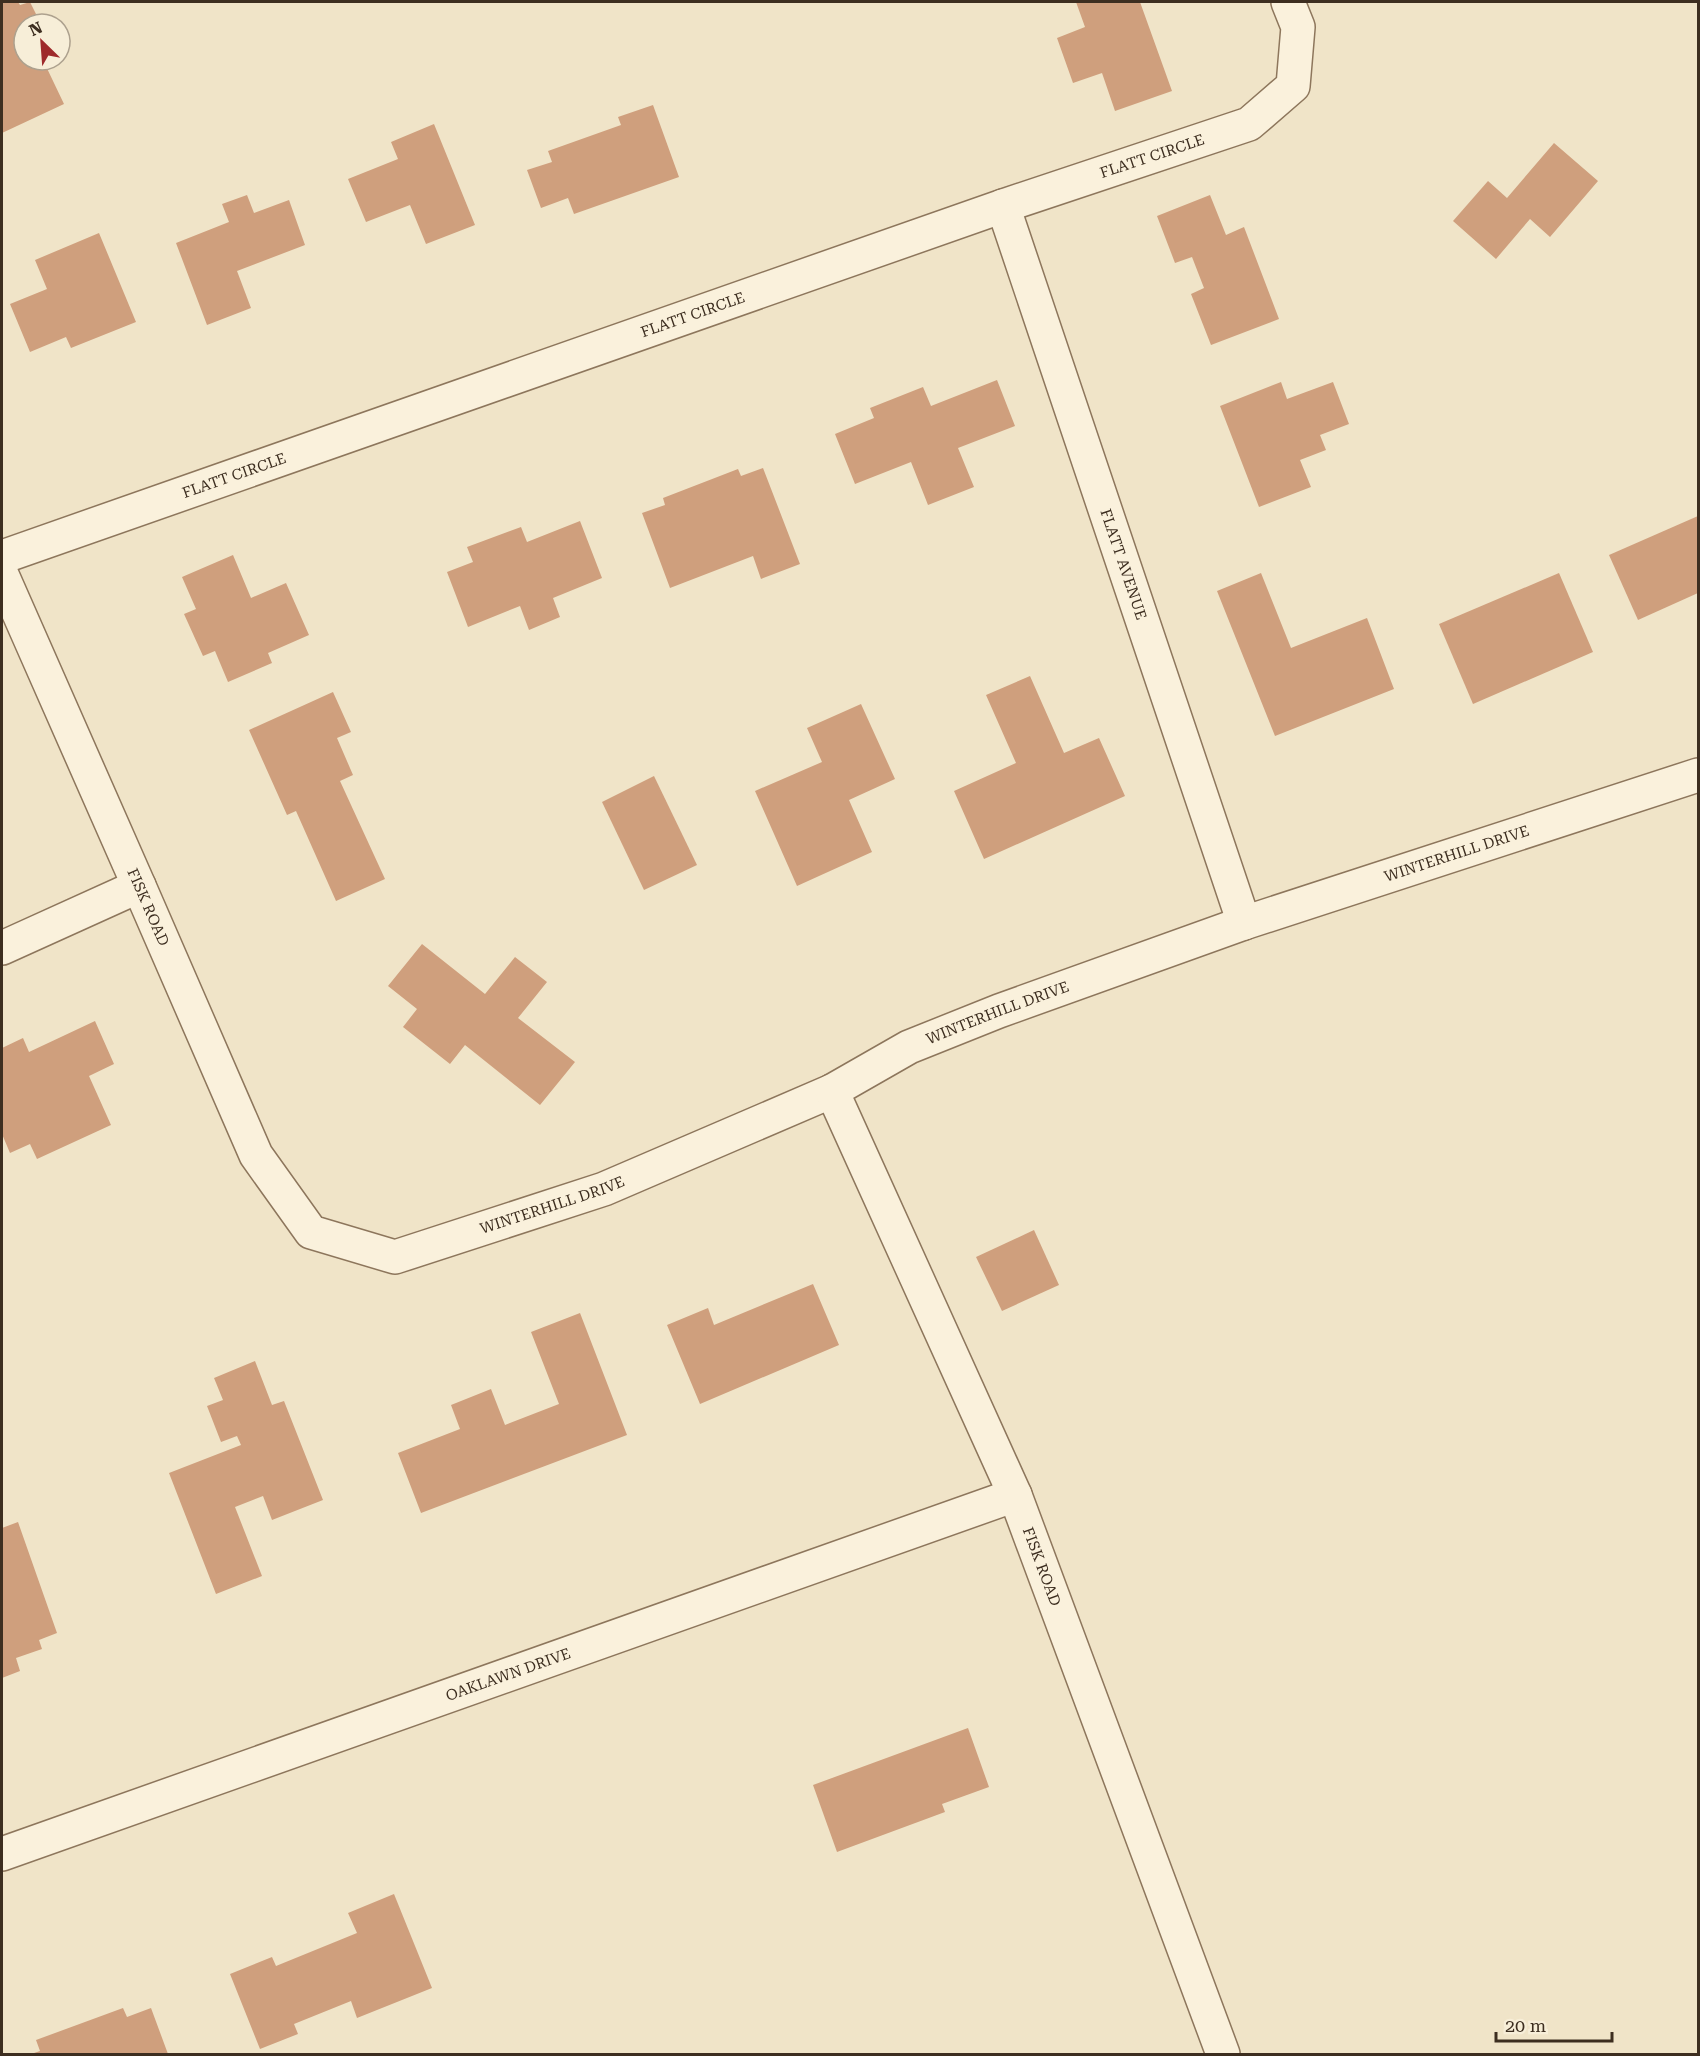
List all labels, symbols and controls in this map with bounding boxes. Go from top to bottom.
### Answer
north arrow [12,12,72,72]
text: N [26,18,45,40]
street label: FLATT CIRCLE [1098,131,1207,182]
street label: FLATT CIRCLE [638,288,747,341]
street label: FLATT CIRCLE [180,449,288,502]
street label: FLATT AVENUE [1096,507,1150,622]
street label: WINTERHILL DRIVE [1382,822,1531,886]
street label: FISK ROAD [123,866,173,949]
street label: WINTERHILL DRIVE [924,978,1071,1048]
street label: WINTERHILL DRIVE [478,1172,627,1238]
street label: FISK ROAD [1019,1525,1065,1609]
street label: OAKLAWN DRIVE [443,1644,573,1705]
scale bar [1496,2005,1612,2043]
text: 20 m [1505,2015,1546,2036]

